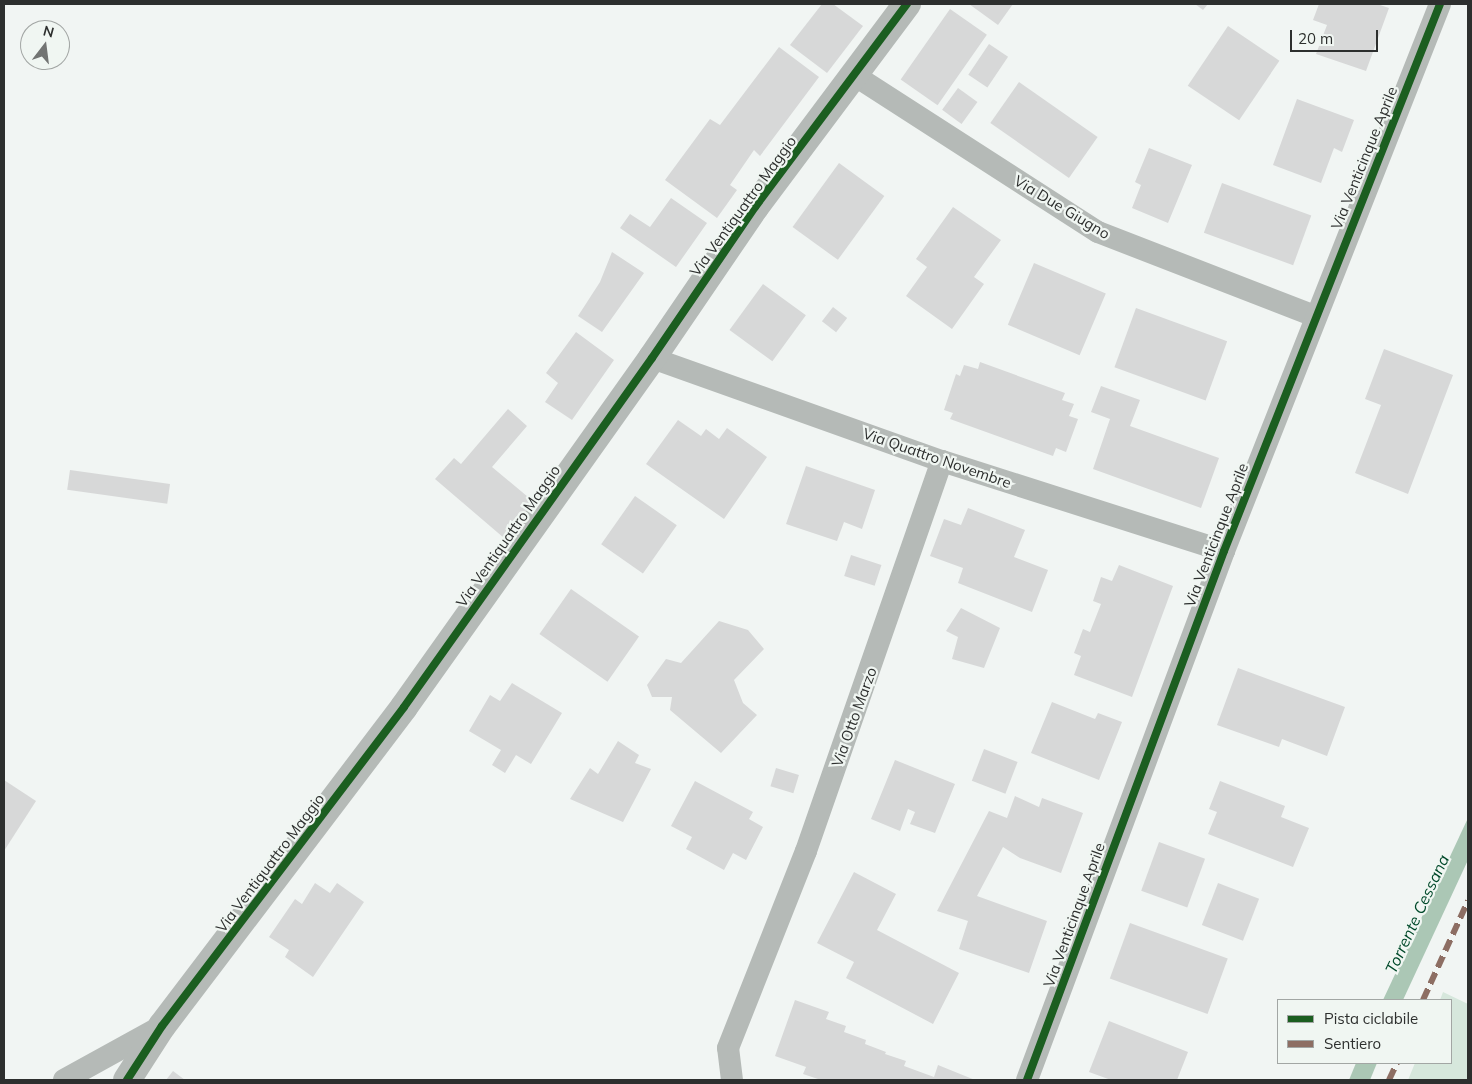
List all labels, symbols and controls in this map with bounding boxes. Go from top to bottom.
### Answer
north arrow [20,20,70,70]
scale bar [1292,20,1380,52]
text: N [41,21,56,42]
text: 20 m [1298,29,1333,48]
street label: Via Venticinque Aprile [1327,84,1401,232]
street label: Via Ventiquattro Maggio [686,132,800,280]
street label: Via Due Giugno [1011,171,1113,243]
street label: Via Quattro Novembre [860,424,1014,492]
street label: Via Venticinque Aprile [1180,461,1252,609]
street label: Via Ventiquattro Maggio [452,462,564,610]
street label: Via Otto Marzo [828,665,880,769]
street label: Via Ventiquattro Maggio [212,790,328,936]
street label: Via Venticinque Aprile [1039,840,1109,990]
water label: Torrente Cessana [1381,851,1453,977]
legend [1277,999,1452,1064]
text: Pista ciclabile [1324,1009,1418,1028]
text: Sentiero [1324,1034,1381,1053]

